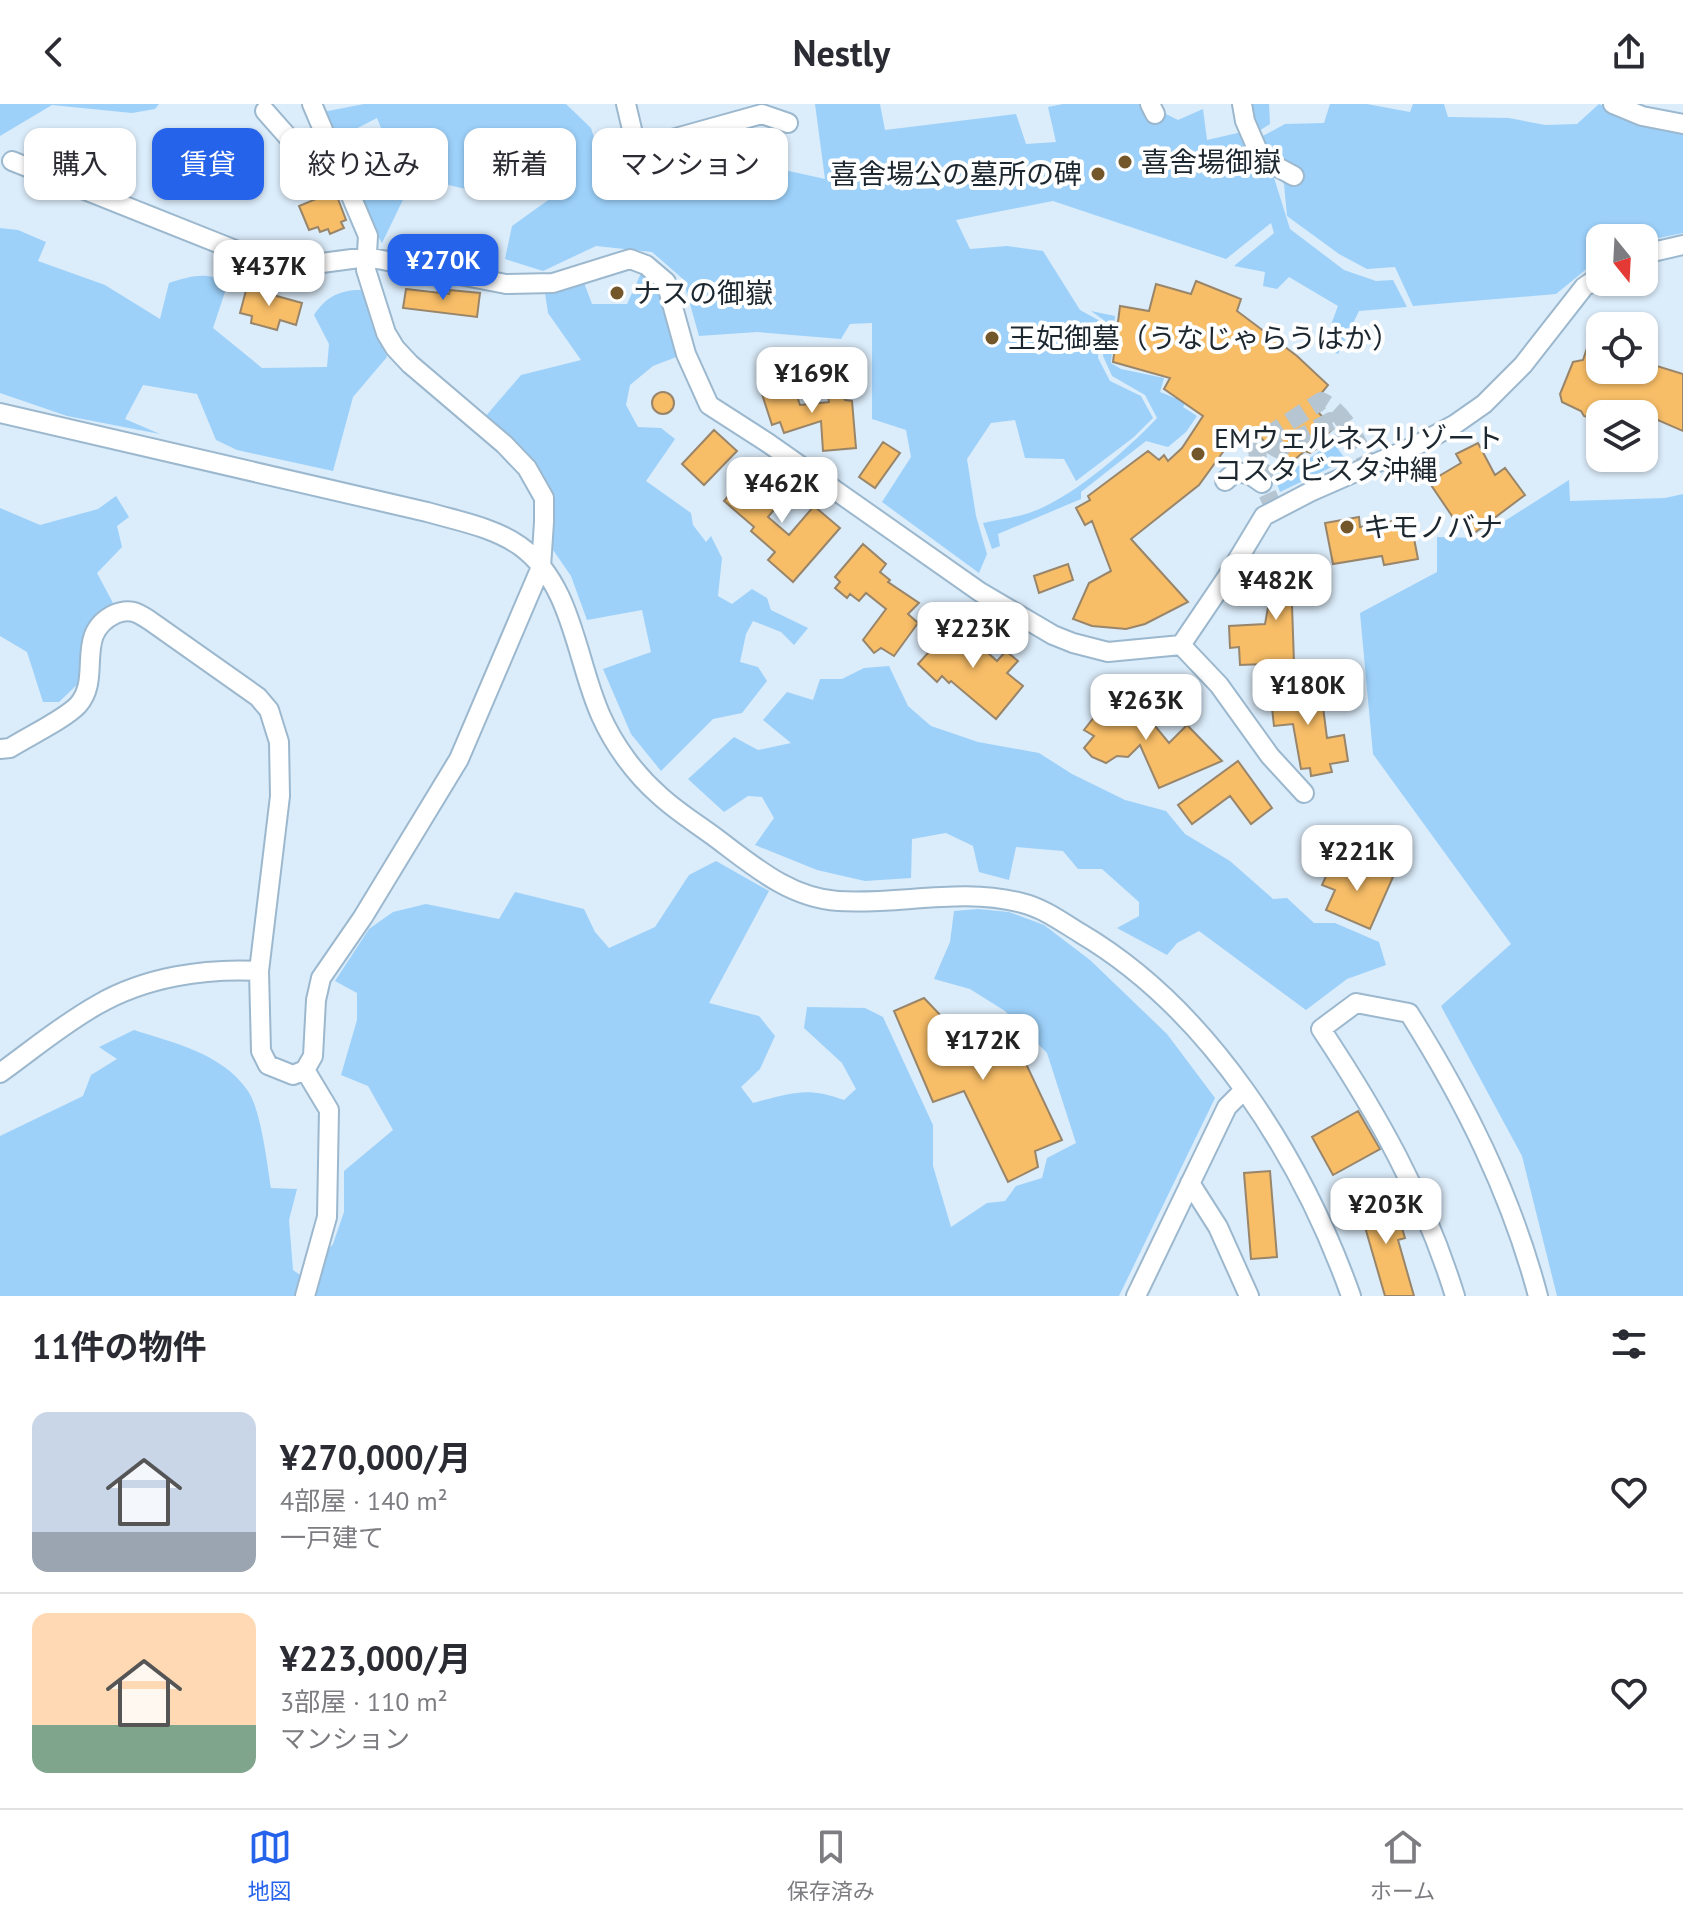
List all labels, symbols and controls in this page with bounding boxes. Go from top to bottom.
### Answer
text: Nestly [793,29,890,76]
icon: back [32,30,76,74]
icon: share [1607,30,1651,74]
chip: 購入 [24,128,136,200]
chip: 賃貸 [152,128,264,200]
chip: 絞り込み [280,128,448,200]
chip: 新着 [464,128,576,200]
chip: マンション [592,128,788,200]
place label: 喜舎場御嶽 [1141,143,1281,180]
marker: 喜舎場御嶽 [1116,153,1134,171]
place label: 喜舎場公の墓所の碑 [830,155,1082,192]
marker: 喜舎場公の墓所の碑 [1089,165,1107,183]
north arrow [1586,224,1658,296]
map controls [1586,224,1658,472]
pin: ¥270K [387,234,499,302]
pin: ¥437K [213,240,325,308]
text: ¥270K [405,243,481,276]
text: ¥437K [231,249,307,282]
place label: ナスの御嶽 [633,274,773,311]
marker: ナスの御嶽 [608,284,626,302]
button: locate [1586,312,1658,384]
place label: 王妃御墓（うなじゃらうはか） [1008,319,1400,356]
marker: 王妃御墓（うなじゃらうはか） [983,329,1001,347]
pin: ¥169K [756,347,868,415]
text: ¥169K [774,356,850,389]
button: layers [1586,400,1658,472]
place label: EMウェルネスリゾート コスタビスタ沖縄 [1214,419,1503,488]
marker: EMウェルネスリゾート コスタビスタ沖縄 [1189,445,1207,463]
pin: ¥462K [726,457,838,525]
text: ¥462K [744,466,820,499]
place label: キモノバナ [1363,508,1503,545]
marker: キモノバナ [1338,518,1356,536]
pin: ¥482K [1220,554,1332,622]
text: ¥482K [1238,563,1314,596]
pin: ¥223K [917,602,1029,670]
text: ¥223K [935,611,1011,644]
pin: ¥180K [1252,659,1364,727]
text: ¥180K [1270,668,1346,701]
pin: ¥263K [1090,674,1202,742]
text: ¥263K [1108,683,1184,716]
pin: ¥221K [1301,825,1413,893]
text: ¥221K [1319,834,1395,867]
pin: ¥172K [927,1014,1039,1082]
text: ¥172K [945,1023,1021,1056]
pin: ¥203K [1330,1178,1442,1246]
text: ¥203K [1348,1187,1424,1220]
icon: filters [1607,1322,1651,1366]
text: 11件の物件 [32,1324,207,1368]
text: ¥270,000/月 [280,1435,471,1479]
icon: home [96,1444,192,1540]
icon: heart [1607,1470,1651,1514]
text: 4部屋 · 140 m² [280,1484,448,1517]
text: 一戸建て [280,1521,384,1554]
text: ¥223,000/月 [280,1636,471,1680]
icon: home [96,1645,192,1741]
icon: heart [1607,1671,1651,1715]
text: 3部屋 · 110 m² [280,1685,448,1718]
text: マンション [280,1722,410,1755]
tab: 地図 [248,1825,292,1905]
tab: 保存済み [787,1825,875,1905]
tab: ホーム [1370,1825,1435,1905]

